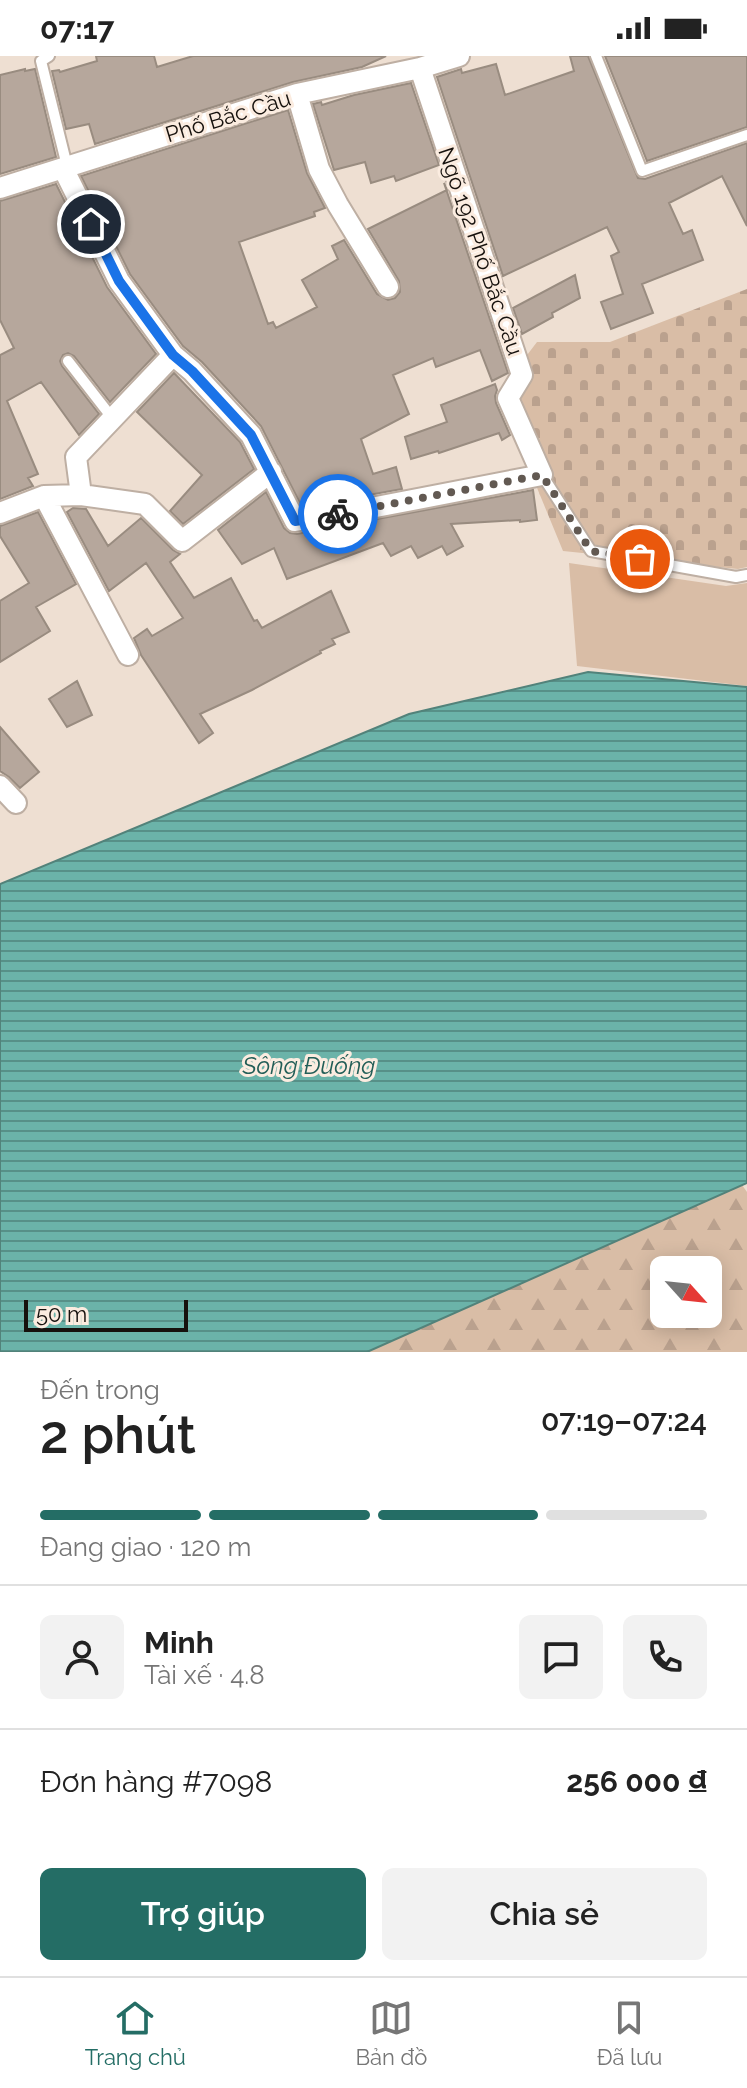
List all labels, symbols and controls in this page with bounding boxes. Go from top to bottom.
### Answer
text: 07:17 [40,11,114,46]
street label: Phố Bắc Cầu [162,85,294,147]
street label: Ngõ 192 Phố Bắc Cầu [433,144,529,358]
pin [57,190,125,258]
icon: home [69,202,113,246]
courier [298,474,378,554]
icon: bike [316,492,360,536]
pin [606,525,674,593]
icon: bag [618,537,662,581]
water label: Sông Đuống [241,1051,376,1080]
north arrow [650,1256,722,1328]
map controls [650,1256,722,1328]
scale bar [24,1296,188,1332]
text: 50 m [36,1301,87,1327]
text: Đến trong [40,1375,160,1405]
text: 07:19–07:24 [541,1403,707,1438]
text: 2 phút [40,1404,196,1465]
text: Đang giao · 120 m [40,1532,251,1562]
button: person [40,1615,124,1699]
button: chat [519,1615,603,1699]
button: phone [623,1615,707,1699]
text: Minh [144,1625,214,1660]
text: Tài xế · 4.8 [144,1660,265,1690]
text: Đơn hàng #7098 [40,1764,272,1799]
text: 256 000 ₫ [566,1764,707,1799]
button: Trợ giúp [40,1868,366,1960]
button: Chia sẻ [382,1868,707,1960]
tab: Trang chủ [85,1996,186,2070]
tab: Bản đồ [355,1996,427,2070]
tab: Đã lưu [597,1996,662,2070]

